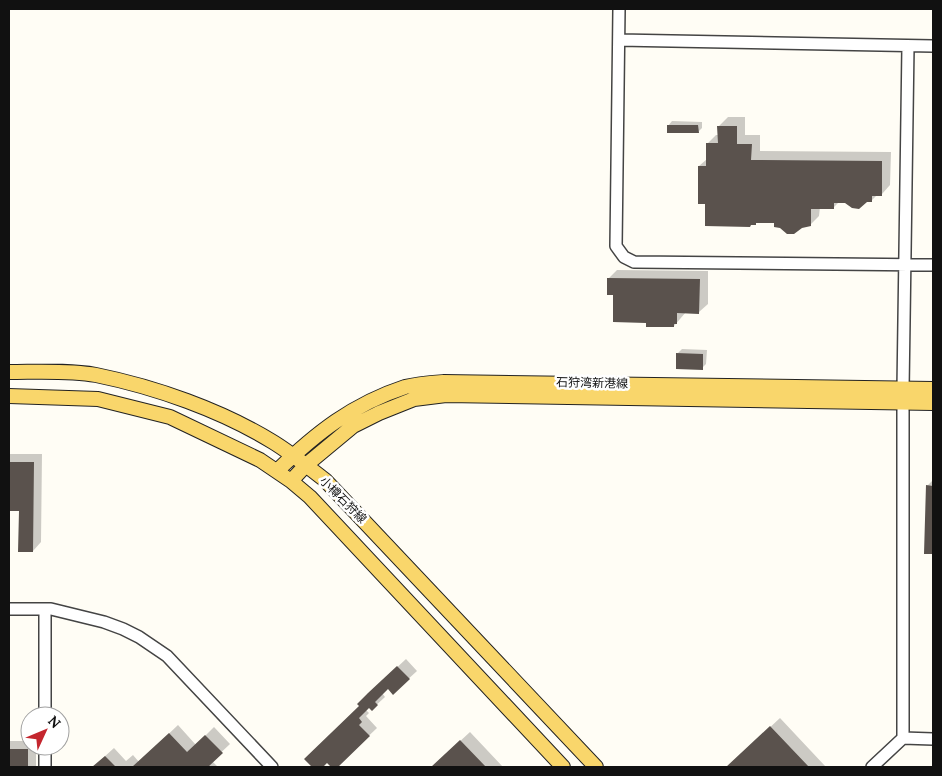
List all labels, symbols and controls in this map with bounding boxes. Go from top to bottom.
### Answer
street label: 石狩湾新港線 [556,374,628,391]
street label: 小樽石狩線 [317,473,370,526]
north arrow [20,706,70,756]
text: N [44,712,65,732]

